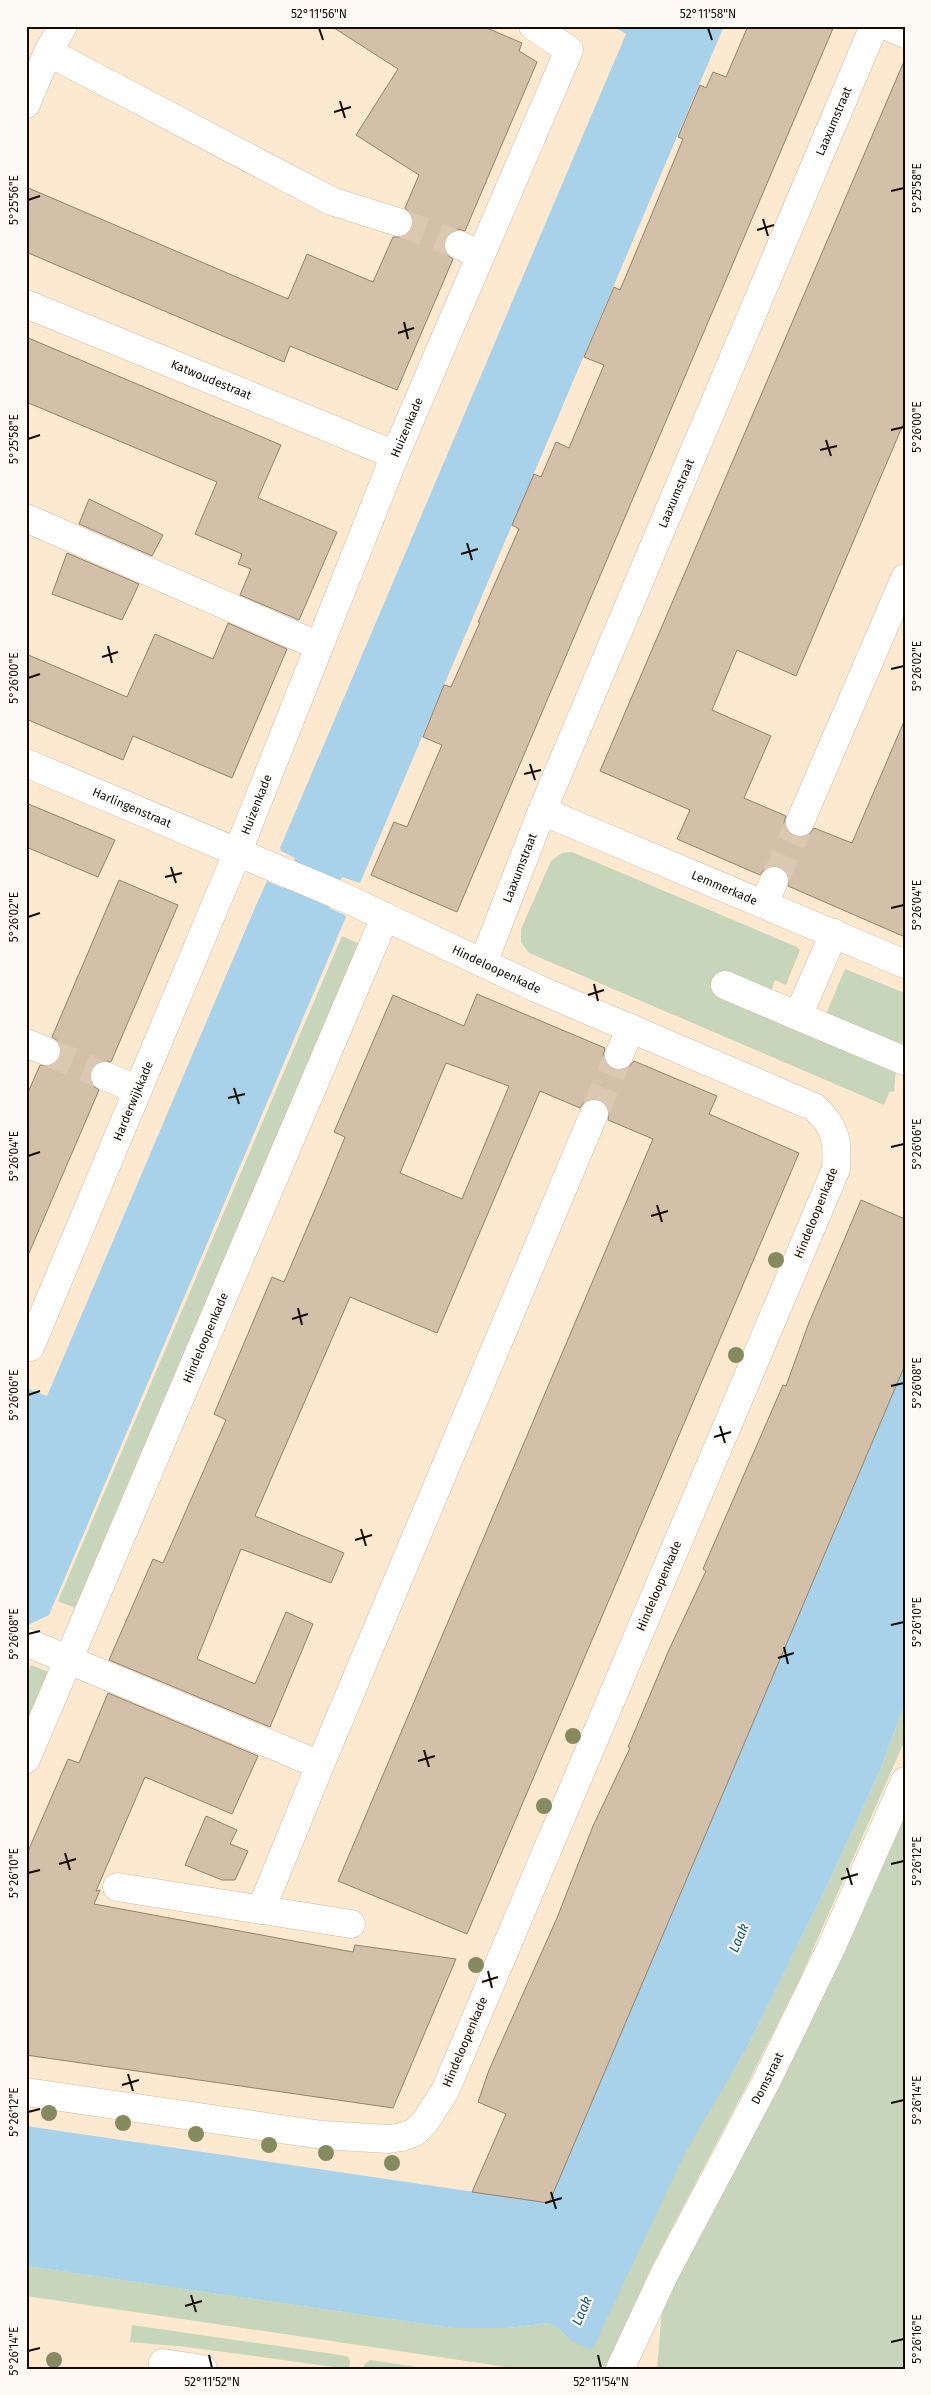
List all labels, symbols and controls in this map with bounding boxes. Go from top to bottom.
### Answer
text: 52°11'56"N [291,7,347,21]
text: 52°11'58"N [680,7,736,21]
street label: Laaxumstraat [813,84,855,158]
text: 5°25'58"E [910,163,924,213]
text: 5°25'56"E [7,175,21,225]
street label: Katwoudestraat [169,357,254,403]
street label: Huizenkade [388,395,426,459]
text: 5°26'00"E [910,401,924,453]
text: 5°25'58"E [7,414,21,464]
street label: Laaxumstraat [656,456,697,530]
text: 5°26'02"E [910,641,924,691]
text: 5°26'00"E [7,652,21,704]
street label: Huizenkade [238,772,275,837]
street label: Harlingenstraat [90,785,174,831]
street label: Laaxumstraat [500,831,540,905]
street label: Lemmerkade [689,868,760,908]
text: 5°26'04"E [910,880,924,930]
text: 5°26'02"E [7,892,21,942]
street label: Hindeloopenkade [450,942,543,996]
street label: Harderwijkkade [110,1059,156,1143]
text: 5°26'06"E [910,1119,924,1169]
text: 5°26'04"E [7,1131,21,1181]
street label: Hindeloopenkade [791,1166,841,1260]
street label: Hindeloopenkade [180,1290,231,1385]
text: 5°26'08"E [910,1357,924,1409]
text: 5°26'06"E [7,1370,21,1420]
street label: Hindeloopenkade [634,1539,684,1633]
text: 5°26'10"E [910,1597,924,1647]
text: 5°26'08"E [7,1608,21,1660]
text: 5°26'12"E [910,1836,924,1886]
text: 5°26'10"E [7,1848,21,1898]
water label: Laak [725,1920,753,1955]
street label: Hindeloopenkade [440,1995,490,2089]
street label: Domstraat [748,2049,787,2107]
text: 5°26'14"E [910,2075,924,2125]
text: 5°26'12"E [7,2087,21,2137]
water label: Laak [568,2293,596,2328]
text: 5°26'16"E [910,2314,924,2364]
text: 5°26'14"E [7,2326,21,2376]
text: 52°11'52"N [184,2375,240,2389]
text: 52°11'54"N [573,2375,629,2389]

